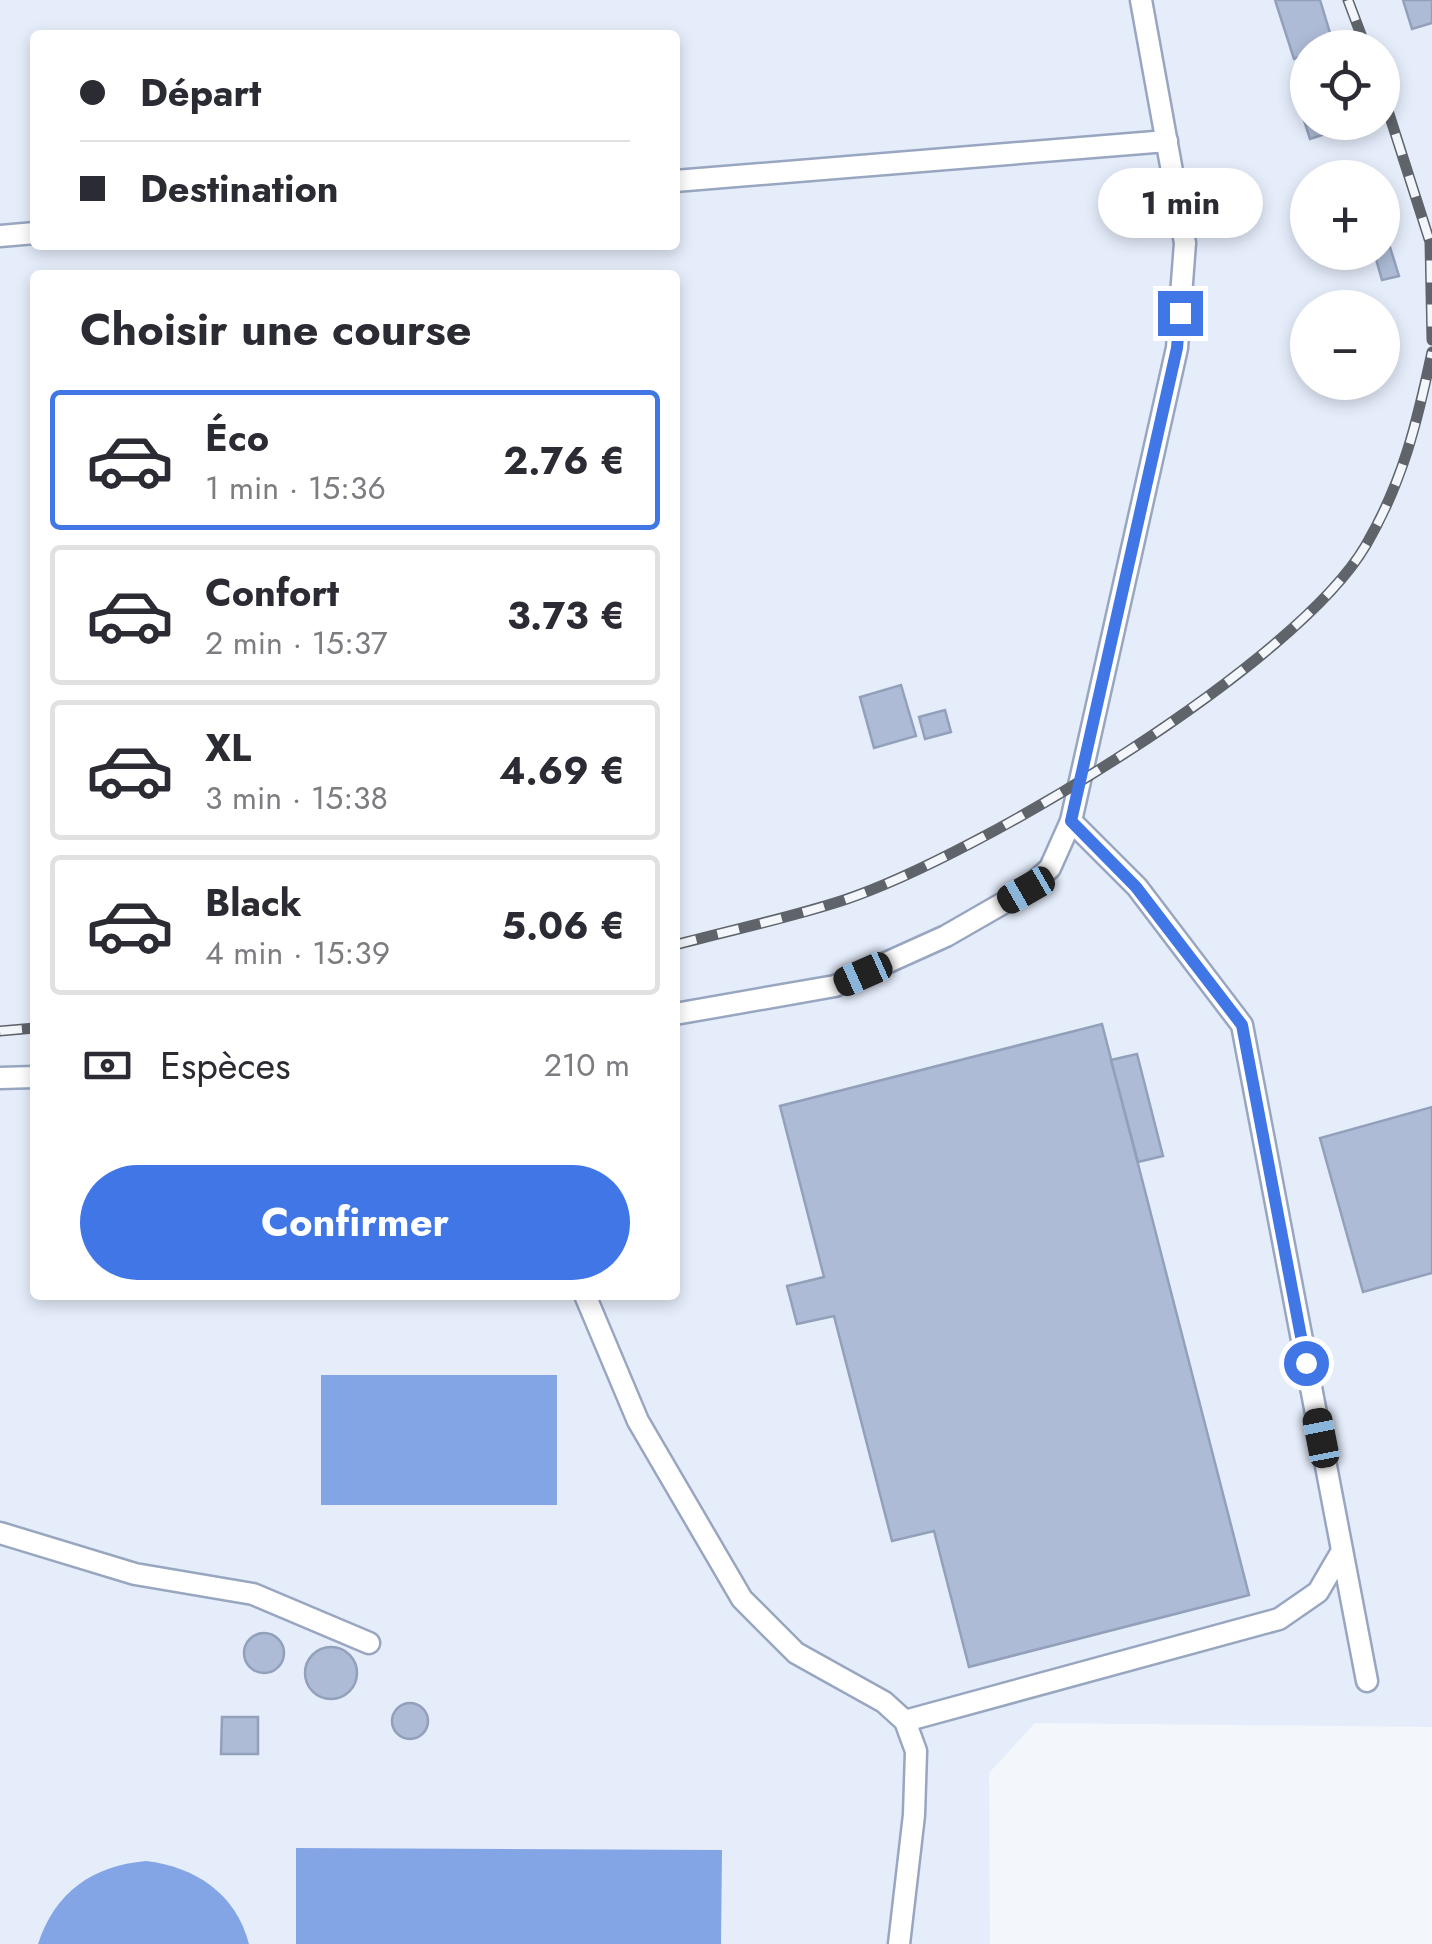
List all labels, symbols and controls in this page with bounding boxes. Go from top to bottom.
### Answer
map controls [1290,30,1400,400]
button: locate [1290,30,1400,140]
text: Départ [140,65,261,120]
button: + [1290,160,1400,270]
text: Destination [140,161,339,216]
callout: 1 min [1098,168,1262,238]
text: 1 min [1141,180,1220,226]
button: − [1290,290,1400,400]
route end [1158,291,1203,336]
text: Choisir une course [80,297,472,362]
text: Éco [205,410,269,465]
icon: car [85,415,175,505]
text: 2.76 € [503,433,625,488]
text: 1 min · 15:36 [205,465,386,511]
text: Confort [205,565,339,620]
icon: car [85,570,175,660]
text: 3.73 € [507,588,625,643]
text: 2 min · 15:37 [205,620,388,666]
text: XL [205,720,251,775]
icon: car [85,725,175,815]
text: 4.69 € [499,743,625,798]
text: 3 min · 15:38 [205,775,388,821]
car [993,862,1059,918]
text: Black [205,875,302,930]
icon: car [85,880,175,970]
text: 5.06 € [501,898,625,953]
text: 4 min · 15:39 [205,930,390,976]
car [829,948,897,1000]
icon: cash [80,1038,135,1093]
text: Espèces [160,1038,291,1093]
text: 210 m [544,1042,630,1088]
button: Confirmer [80,1165,630,1280]
route start [1284,1341,1329,1386]
car [1301,1406,1341,1470]

